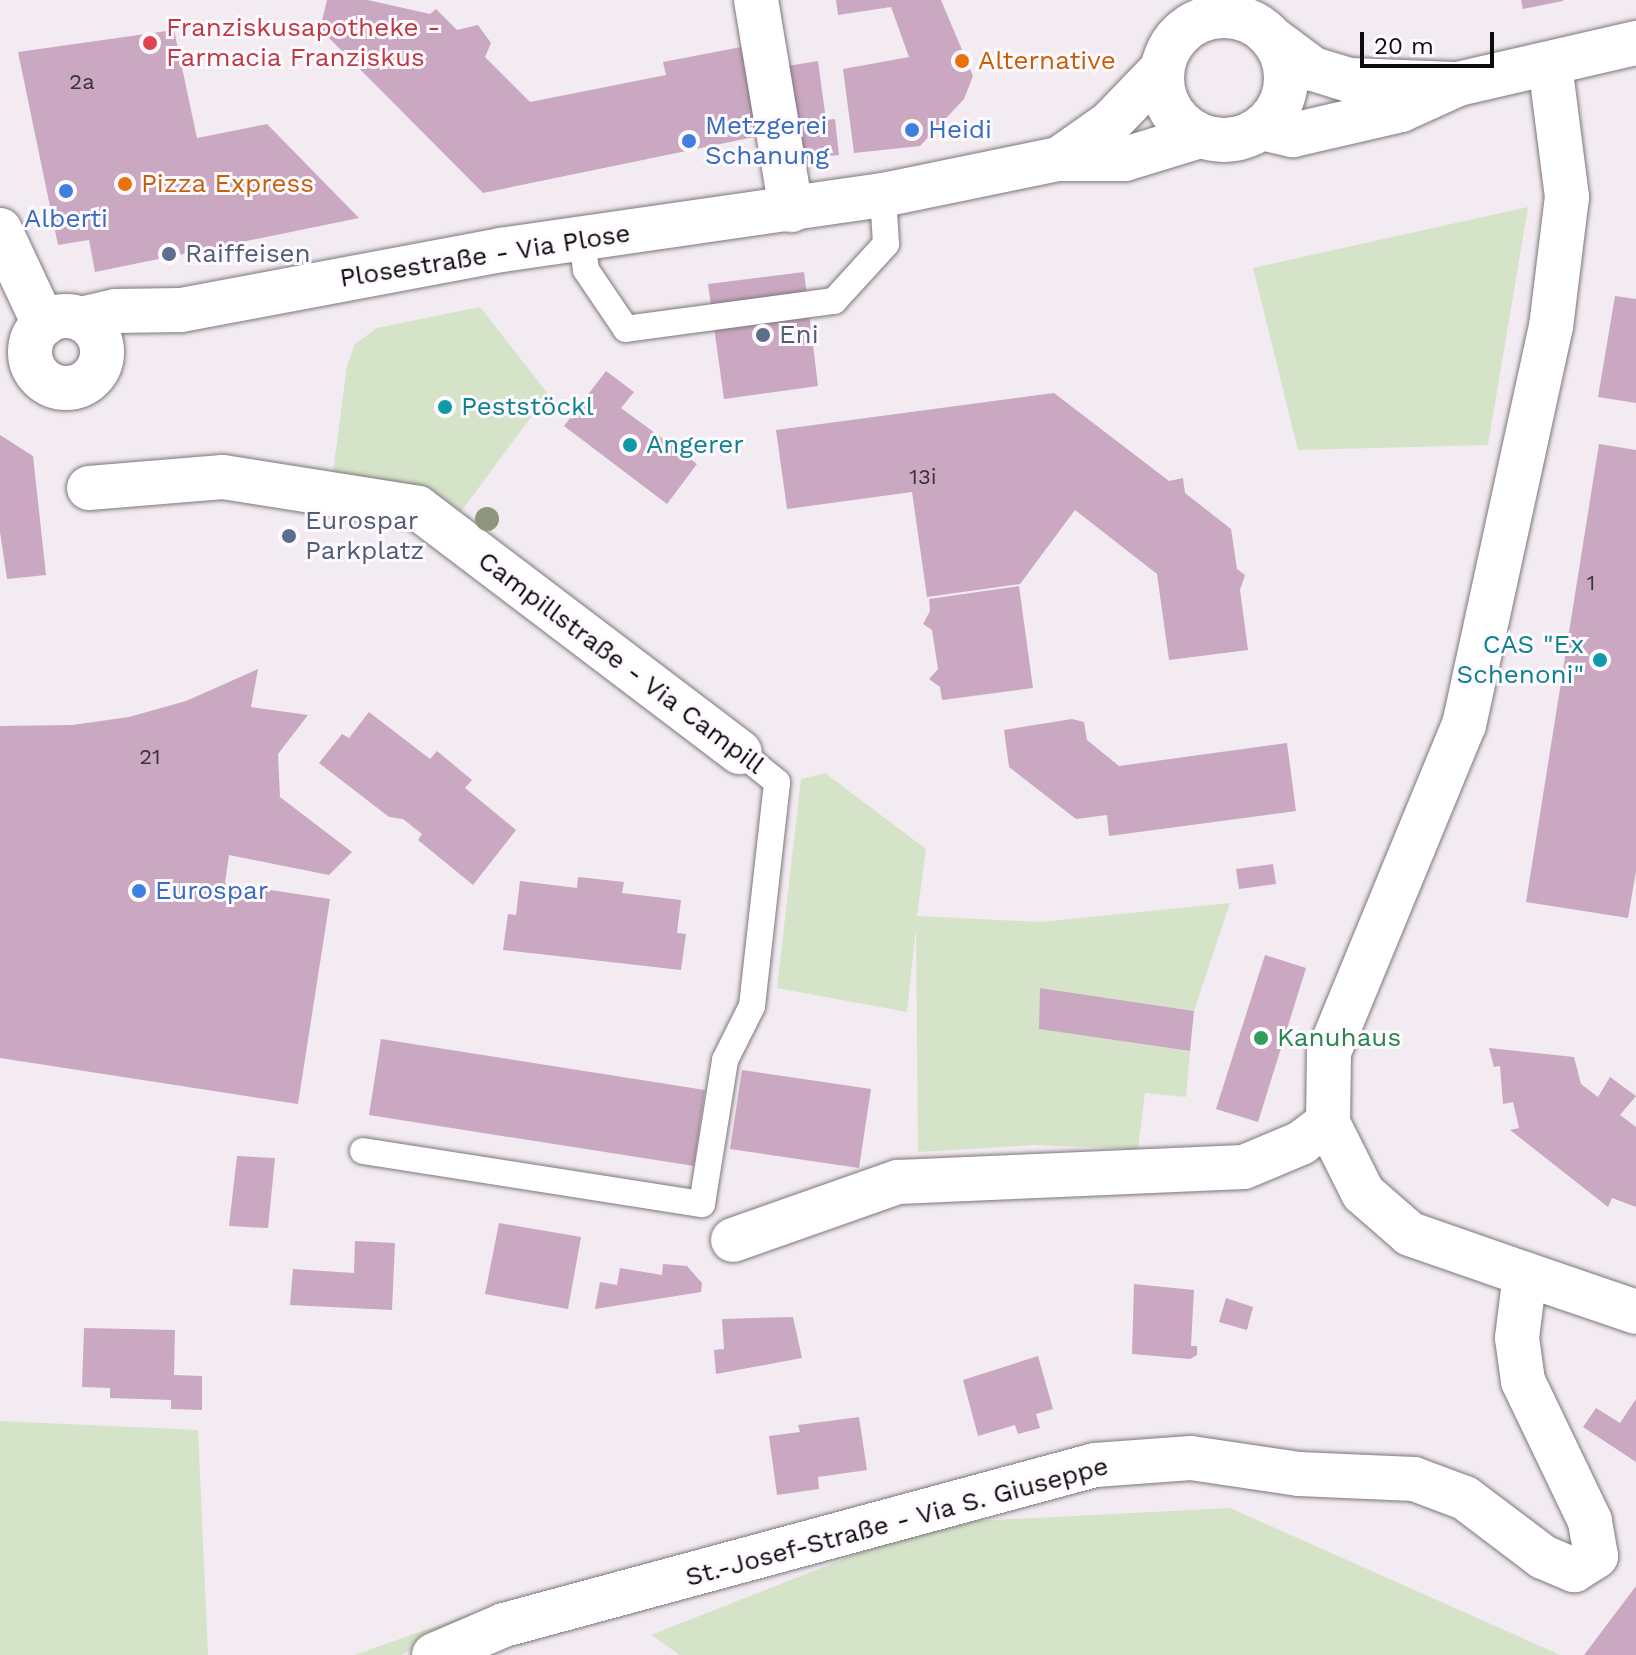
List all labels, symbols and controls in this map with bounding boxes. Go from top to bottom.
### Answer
place label: Franziskusapotheke - Farmacia Franziskus [166,12,441,74]
scale bar [1364,16,1498,66]
text: 20 m [1374,32,1434,60]
marker: Franziskusapotheke - Farmacia Franziskus [141,34,159,52]
place label: Alternative [978,45,1116,77]
marker: Alternative [953,52,971,70]
house number: 2a [69,69,95,95]
place label: Metzgerei Schanung [705,110,829,172]
place label: Heidi [928,114,992,146]
marker: Heidi [903,121,921,139]
marker: Metzgerei Schanung [680,132,698,150]
place label: Pizza Express [141,168,314,200]
marker: Pizza Express [116,175,134,193]
marker: Alberti [57,182,75,200]
place label: Alberti [24,203,108,235]
street label: Plosestraße - Via Plose [337,218,633,294]
place label: Raiffeisen [185,238,311,270]
marker: Raiffeisen [160,245,178,263]
place label: Eni [779,319,819,351]
marker: Eni [754,326,772,344]
place label: Peststöckl [461,391,594,423]
marker: Peststöckl [436,398,454,416]
place label: Angerer [646,429,744,461]
marker: Angerer [621,436,639,454]
house number: 13i [909,464,937,490]
place label: Eurospar Parkplatz [305,505,424,566]
marker: Eurospar Parkplatz [280,527,298,545]
street label: Campillstraße - Via Campill [471,545,771,781]
house number: 1 [1587,570,1595,596]
place label: CAS "Ex Schenoni" [1456,629,1584,690]
marker: CAS "Ex Schenoni" [1591,651,1609,669]
house number: 21 [139,744,161,770]
place label: Eurospar [155,875,268,907]
marker: Eurospar [130,882,148,900]
place label: Kanuhaus [1277,1022,1401,1054]
marker: Kanuhaus [1252,1029,1270,1047]
street label: St.-Josef-Straße - Via S. Giuseppe [682,1450,1112,1594]

